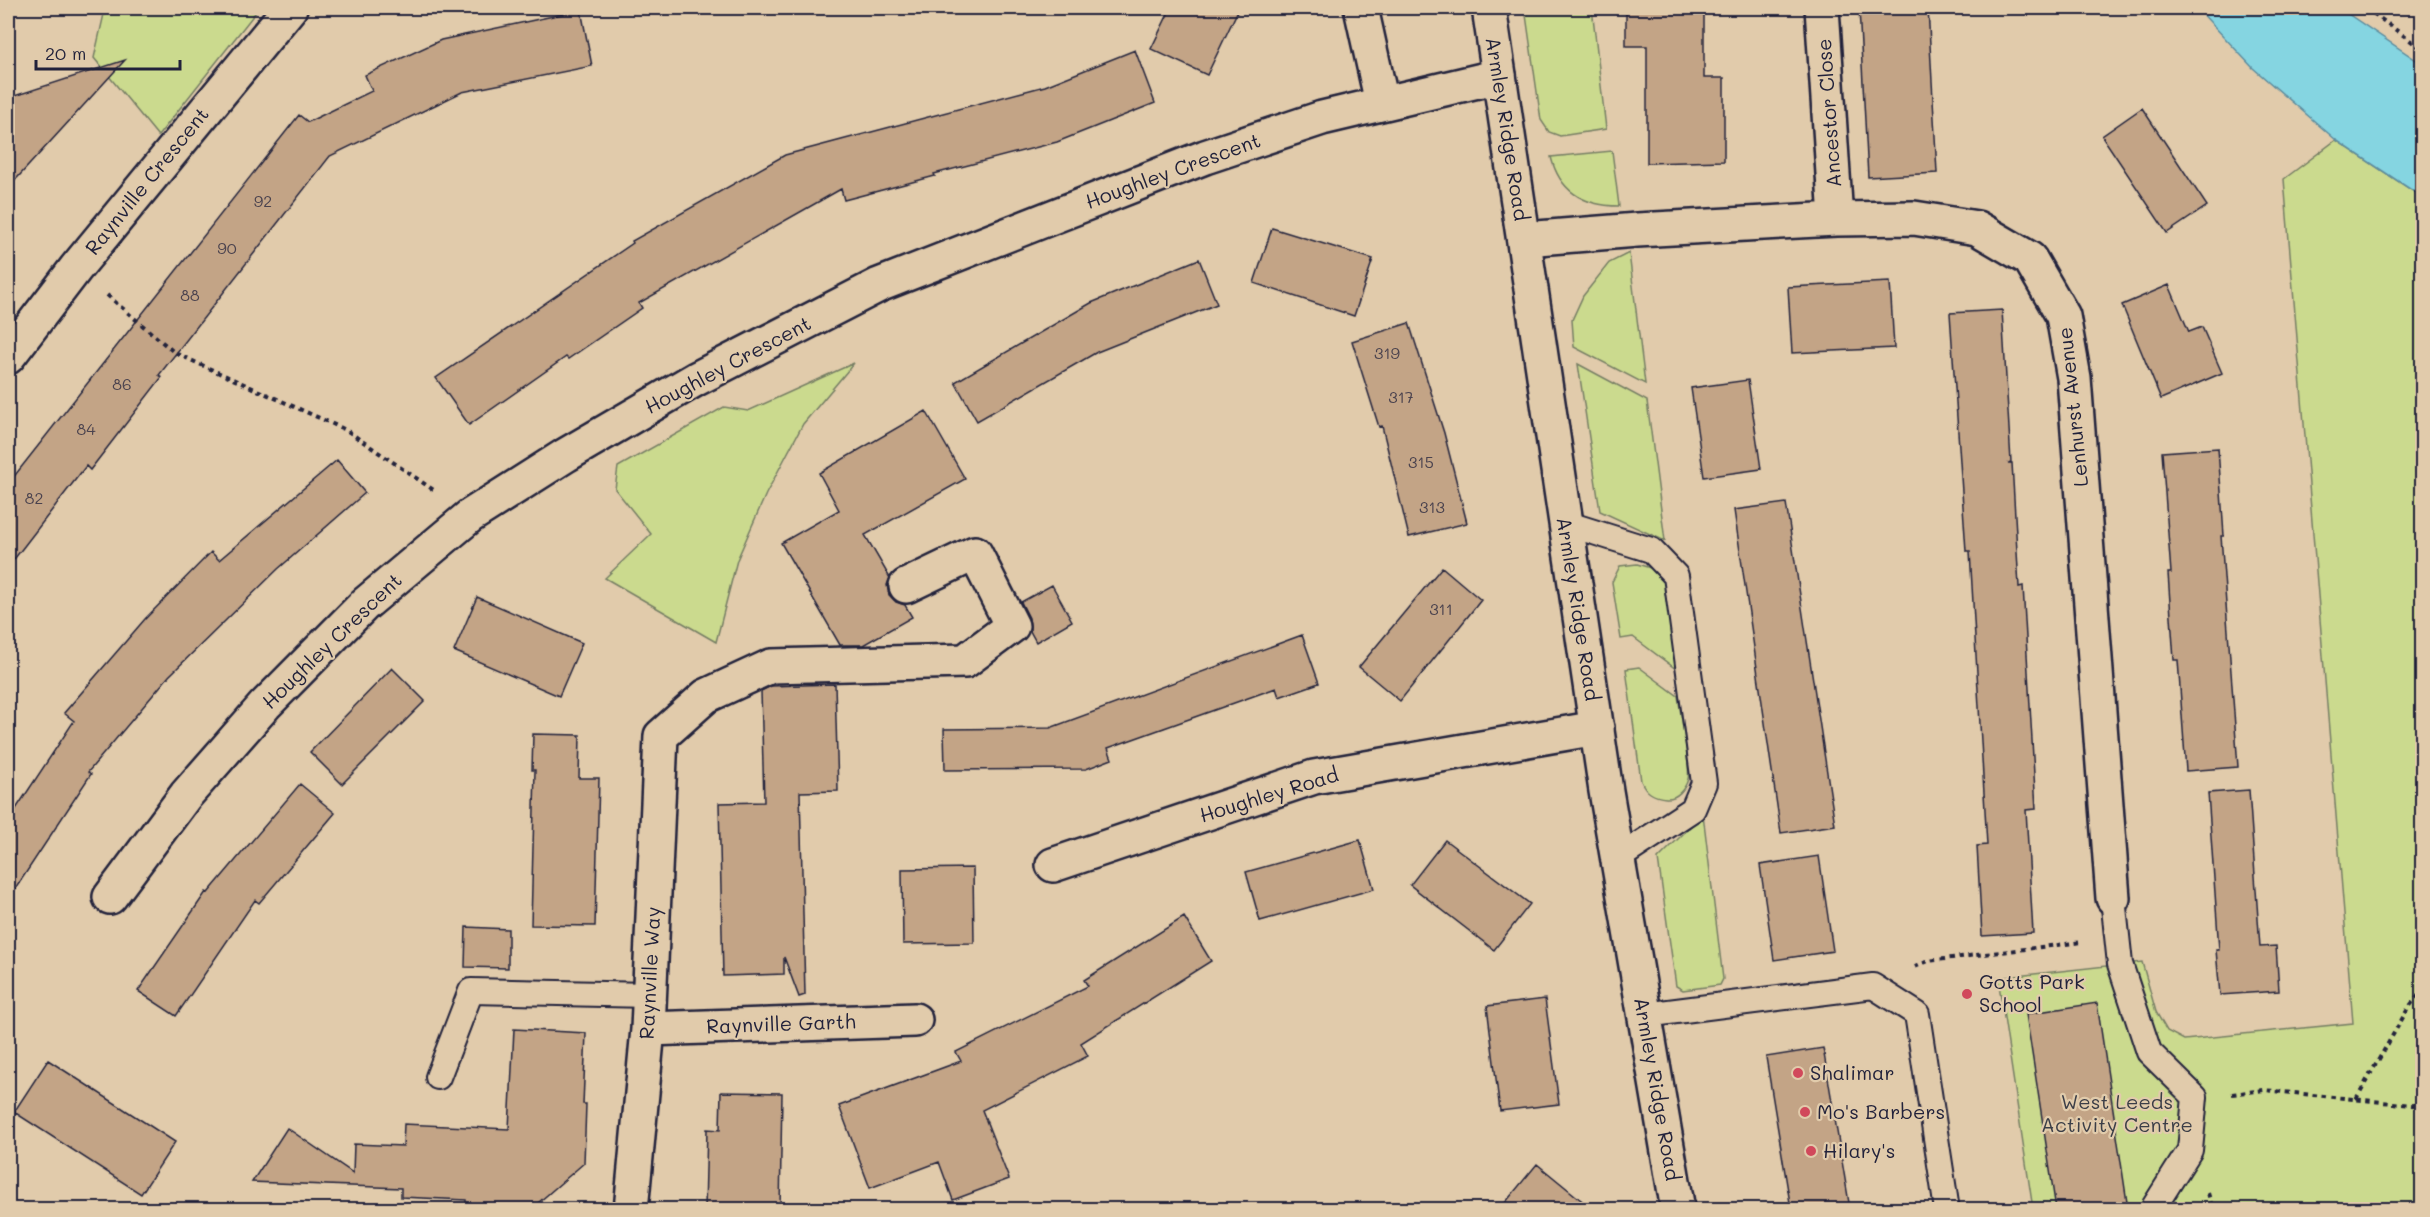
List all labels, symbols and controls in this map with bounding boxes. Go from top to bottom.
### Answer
scale bar [36,33,180,71]
street label: Armley Ridge Road [1481,35,1535,223]
street label: Ancestor Close [1810,38,1846,188]
text: 20 m [45,41,86,65]
street label: Raynville Crescent [79,101,214,260]
street label: Houghley Crescent [1081,126,1264,214]
house number: 92 [254,190,272,211]
house number: 90 [217,237,237,258]
house number: 88 [180,284,200,305]
street label: Houghley Crescent [640,309,815,419]
street label: Lenhurst Avenue [2051,326,2093,488]
house number: 319 [1374,342,1400,363]
house number: 86 [112,373,132,394]
house number: 317 [1388,386,1414,407]
house number: 84 [76,418,96,439]
house number: 315 [1408,451,1434,472]
house number: 82 [25,487,43,508]
house number: 313 [1419,496,1445,517]
street label: Armley Ridge Road [1552,515,1606,703]
street label: Houghley Crescent [256,567,407,714]
house number: 311 [1429,598,1453,619]
street label: Houghley Road [1196,761,1341,828]
street label: Raynville Way [633,906,665,1040]
place label: Gotts Park School [1979,968,2085,1017]
marker: Gotts Park School [1960,987,1974,1001]
street label: Armley Ridge Road [1629,995,1687,1183]
street label: Raynville Garth [706,1007,856,1039]
place label: Shalimar [1810,1059,1895,1085]
marker: Shalimar [1791,1066,1805,1080]
park label: West Leeds Activity Centre [2041,1088,2193,1137]
place label: Mo's Barbers [1817,1098,1945,1124]
marker: Mo's Barbers [1798,1105,1812,1119]
place label: Hilary's [1823,1137,1895,1163]
marker: Hilary's [1804,1144,1818,1158]

